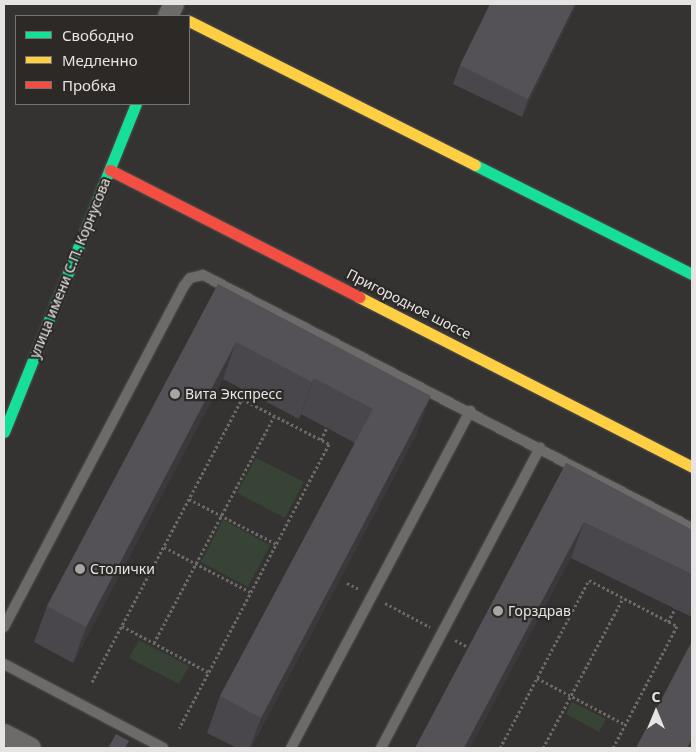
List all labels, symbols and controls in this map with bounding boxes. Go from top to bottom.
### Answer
legend [15,15,190,105]
text: Свободно [62,25,134,45]
text: Медленно [62,50,138,70]
text: Пробка [62,75,116,95]
street label: улица имени С.П. Корнусова [26,175,114,361]
street label: Пригородное шоссе [344,265,474,343]
place label: Вита Экспресс [185,386,282,402]
marker: Вита Экспресс [169,388,181,400]
place label: Столички [90,561,155,577]
marker: Столички [74,563,86,575]
place label: Горздрав [508,603,571,619]
marker: Горздрав [492,605,504,617]
north arrow [631,687,681,737]
text: С [651,687,661,706]

